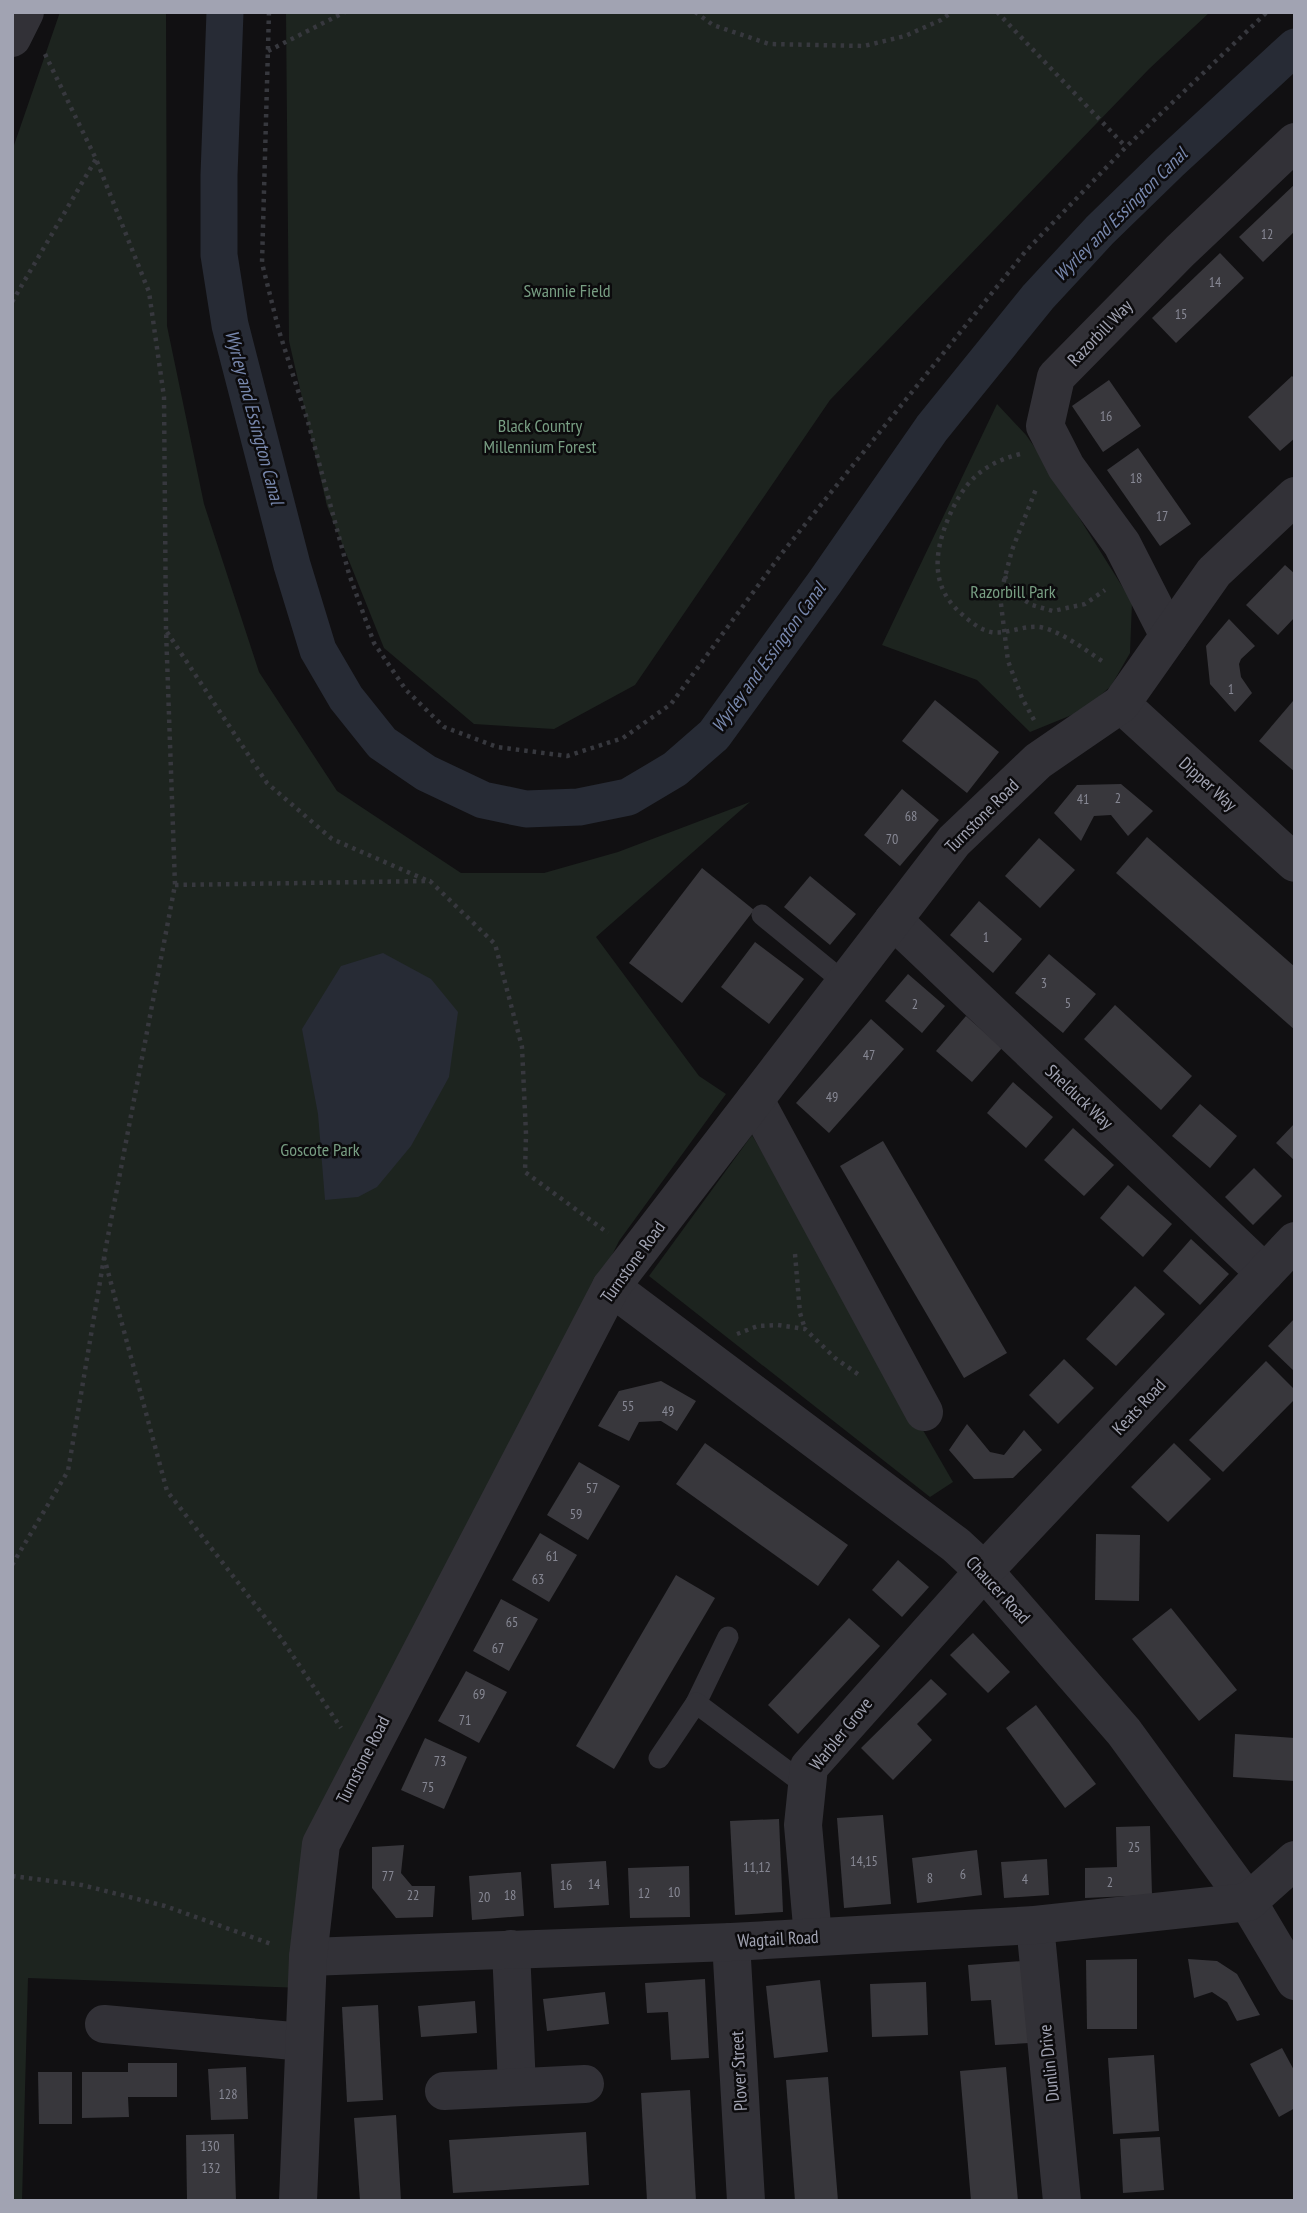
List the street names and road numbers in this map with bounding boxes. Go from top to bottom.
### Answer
street label: Razorbill Way [1062,294,1137,371]
street label: Dipper Way [1174,752,1242,816]
street label: Turnstone Road [940,774,1024,858]
street label: Shelduck Way [1040,1059,1118,1134]
street label: Turnstone Road [595,1216,670,1307]
street label: Keats Road [1107,1374,1170,1440]
street label: Chaucer Road [961,1551,1035,1628]
street label: Warbler Grove [804,1692,877,1775]
street label: Turnstone Road [331,1712,395,1808]
street label: Wagtail Road [737,1925,819,1952]
street label: Dunlin Drive [1033,2023,1064,2103]
street label: Plover Street [725,2030,752,2112]

